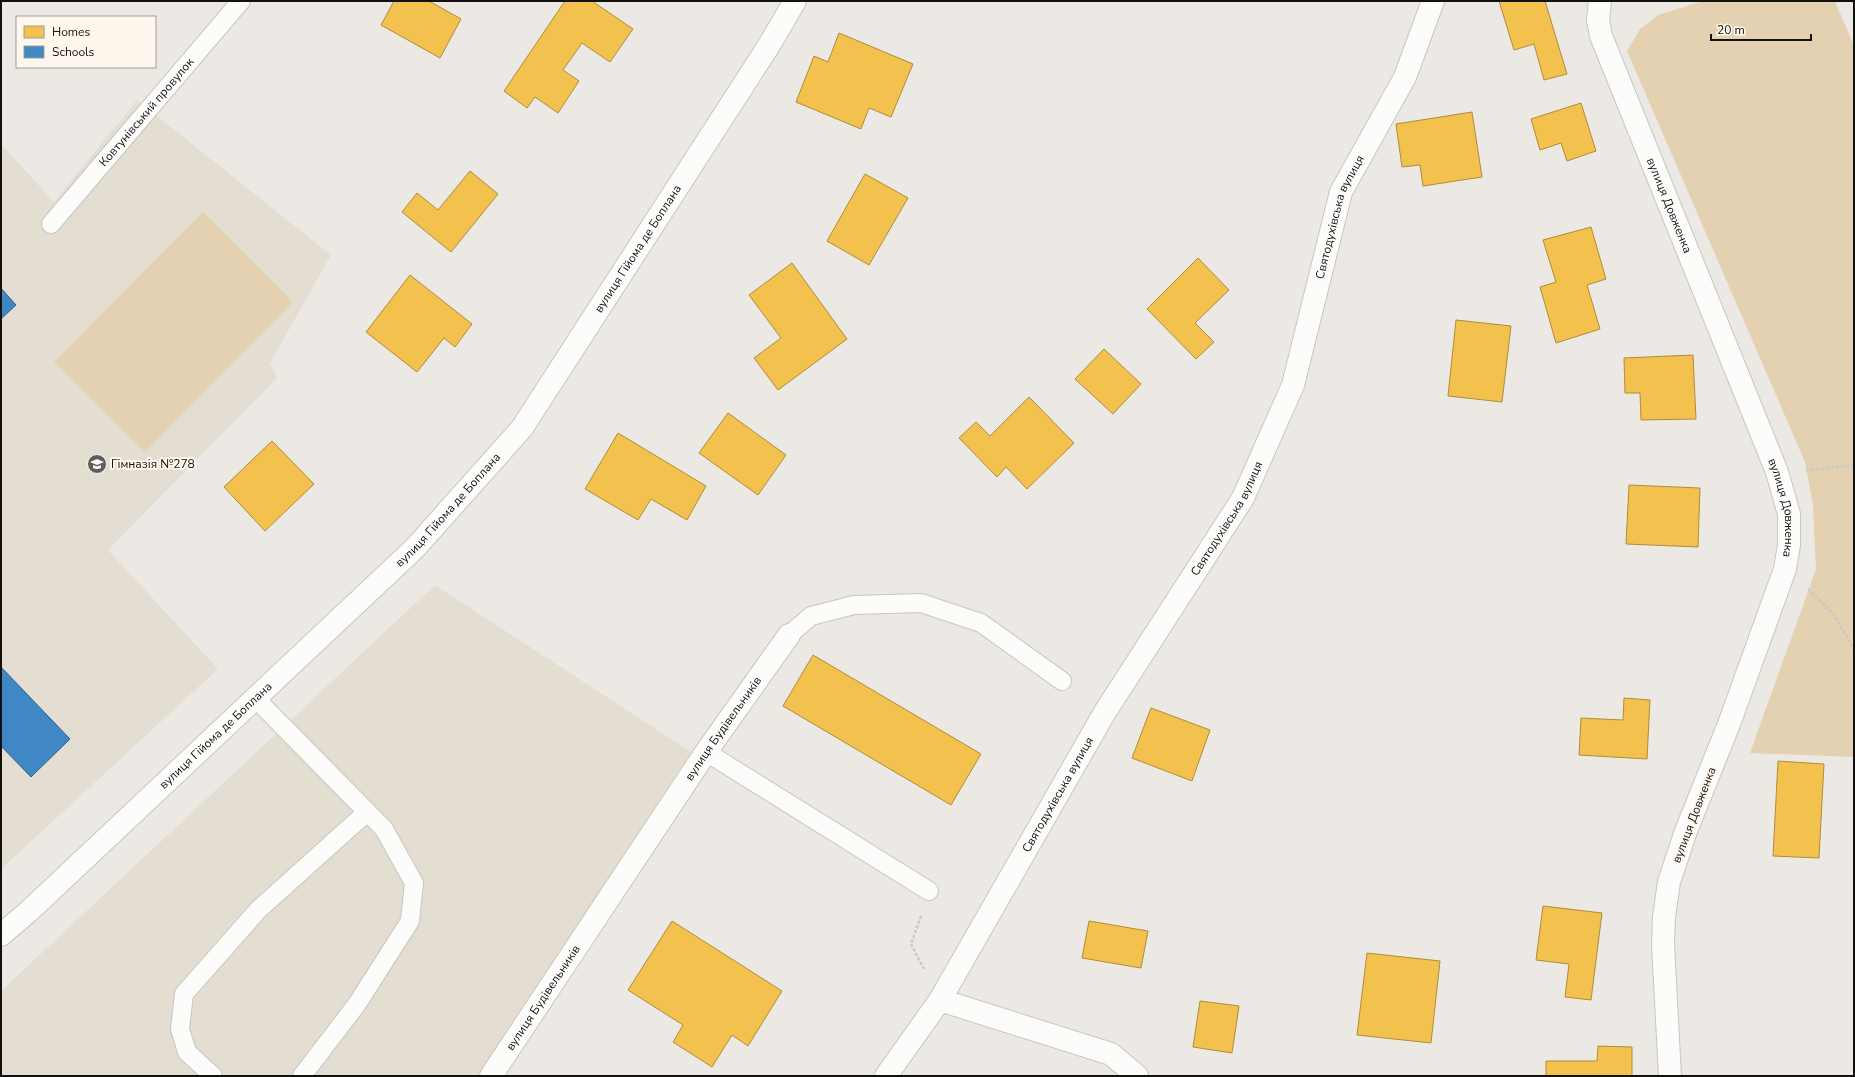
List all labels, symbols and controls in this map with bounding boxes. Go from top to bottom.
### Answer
legend [16,16,156,68]
scale bar [1711,16,1811,42]
text: 20 m [1717,22,1745,38]
text: Homes [52,24,90,40]
text: Schools [52,44,95,60]
street label: Ковтунівський провулок [95,54,198,170]
street label: Святодухівська вулиця [1312,152,1368,281]
street label: вулиця Довженка [1643,155,1696,255]
street label: вулиця Гійома де Боплана [591,182,685,316]
street label: вулиця Гійома де Боплана [392,449,504,571]
school or university icon: Гімназія №278 [86,453,108,475]
place label: Гімназія №278 [111,456,195,472]
street label: вулиця Довженка [1764,456,1797,559]
street label: Святодухівська вулиця [1187,459,1266,579]
street label: вулиця Будівельників [681,673,765,784]
street label: вулиця Гійома де Боплана [156,679,275,793]
street label: Святодухівська вулиця [1018,734,1097,855]
street label: вулиця Довженка [1668,765,1720,865]
street label: вулиця Будівельників [502,941,584,1054]

